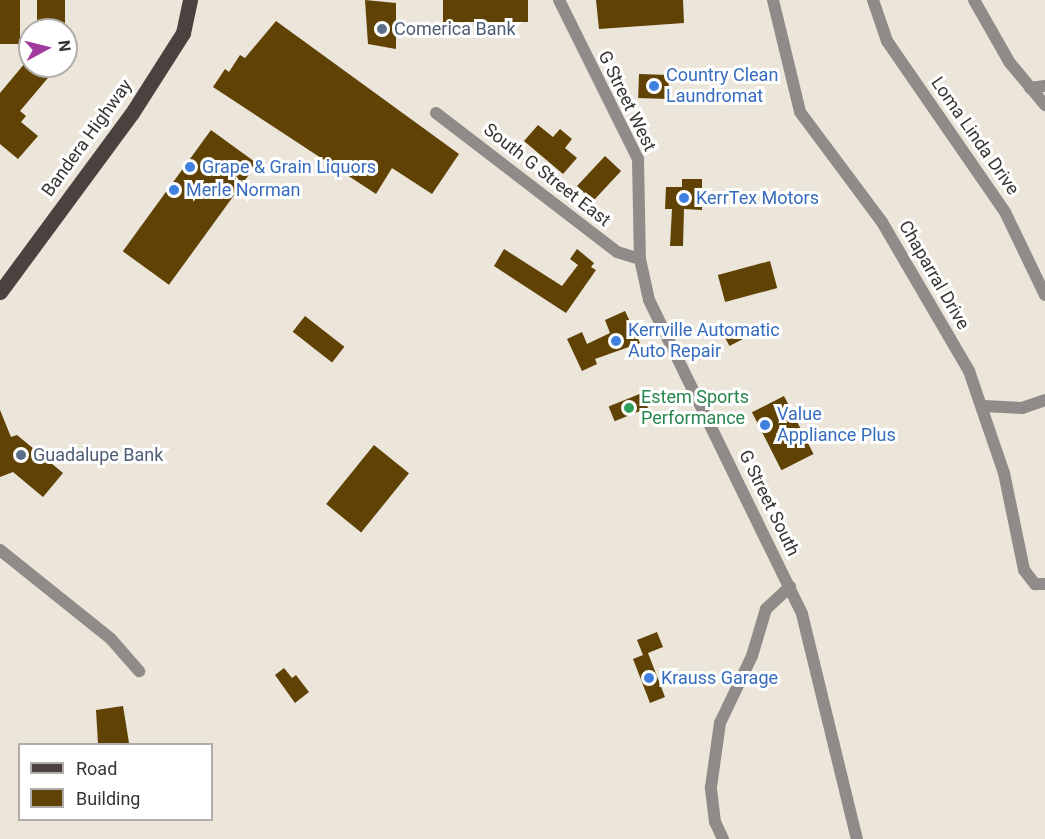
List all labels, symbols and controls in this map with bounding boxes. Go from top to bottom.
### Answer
north arrow [18,18,78,78]
place label: Comerica Bank [394,18,516,40]
marker: Comerica Bank [375,22,389,36]
text: N [54,39,74,53]
street label: G Street West [593,47,661,155]
place label: Country Clean Laundromat [666,65,778,107]
street label: Loma Linda Drive [926,73,1024,199]
street label: Bandera Highway [37,75,137,201]
marker: Country Clean Laundromat [647,79,661,93]
street label: South G Street East [479,119,615,231]
place label: Grape & Grain Liquors [202,156,376,178]
marker: Grape & Grain Liquors [183,160,197,174]
place label: Merle Norman [186,179,300,201]
marker: Merle Norman [167,183,181,197]
place label: KerrTex Motors [696,187,819,209]
marker: KerrTex Motors [677,191,691,205]
street label: Chaparral Drive [894,217,974,333]
place label: Kerrville Automatic Auto Repair [628,320,780,362]
marker: Kerrville Automatic Auto Repair [609,334,623,348]
place label: Estem Sports Performance [641,387,749,430]
marker: Estem Sports Performance [622,401,636,415]
place label: Value Appliance Plus [777,404,896,446]
marker: Value Appliance Plus [758,418,772,432]
place label: Guadalupe Bank [33,444,163,466]
street label: G Street South [734,446,804,560]
marker: Guadalupe Bank [14,448,28,462]
place label: Krauss Garage [661,667,778,689]
marker: Krauss Garage [642,671,656,685]
legend [18,743,213,821]
text: Road [76,758,117,779]
text: Building [76,788,140,809]

